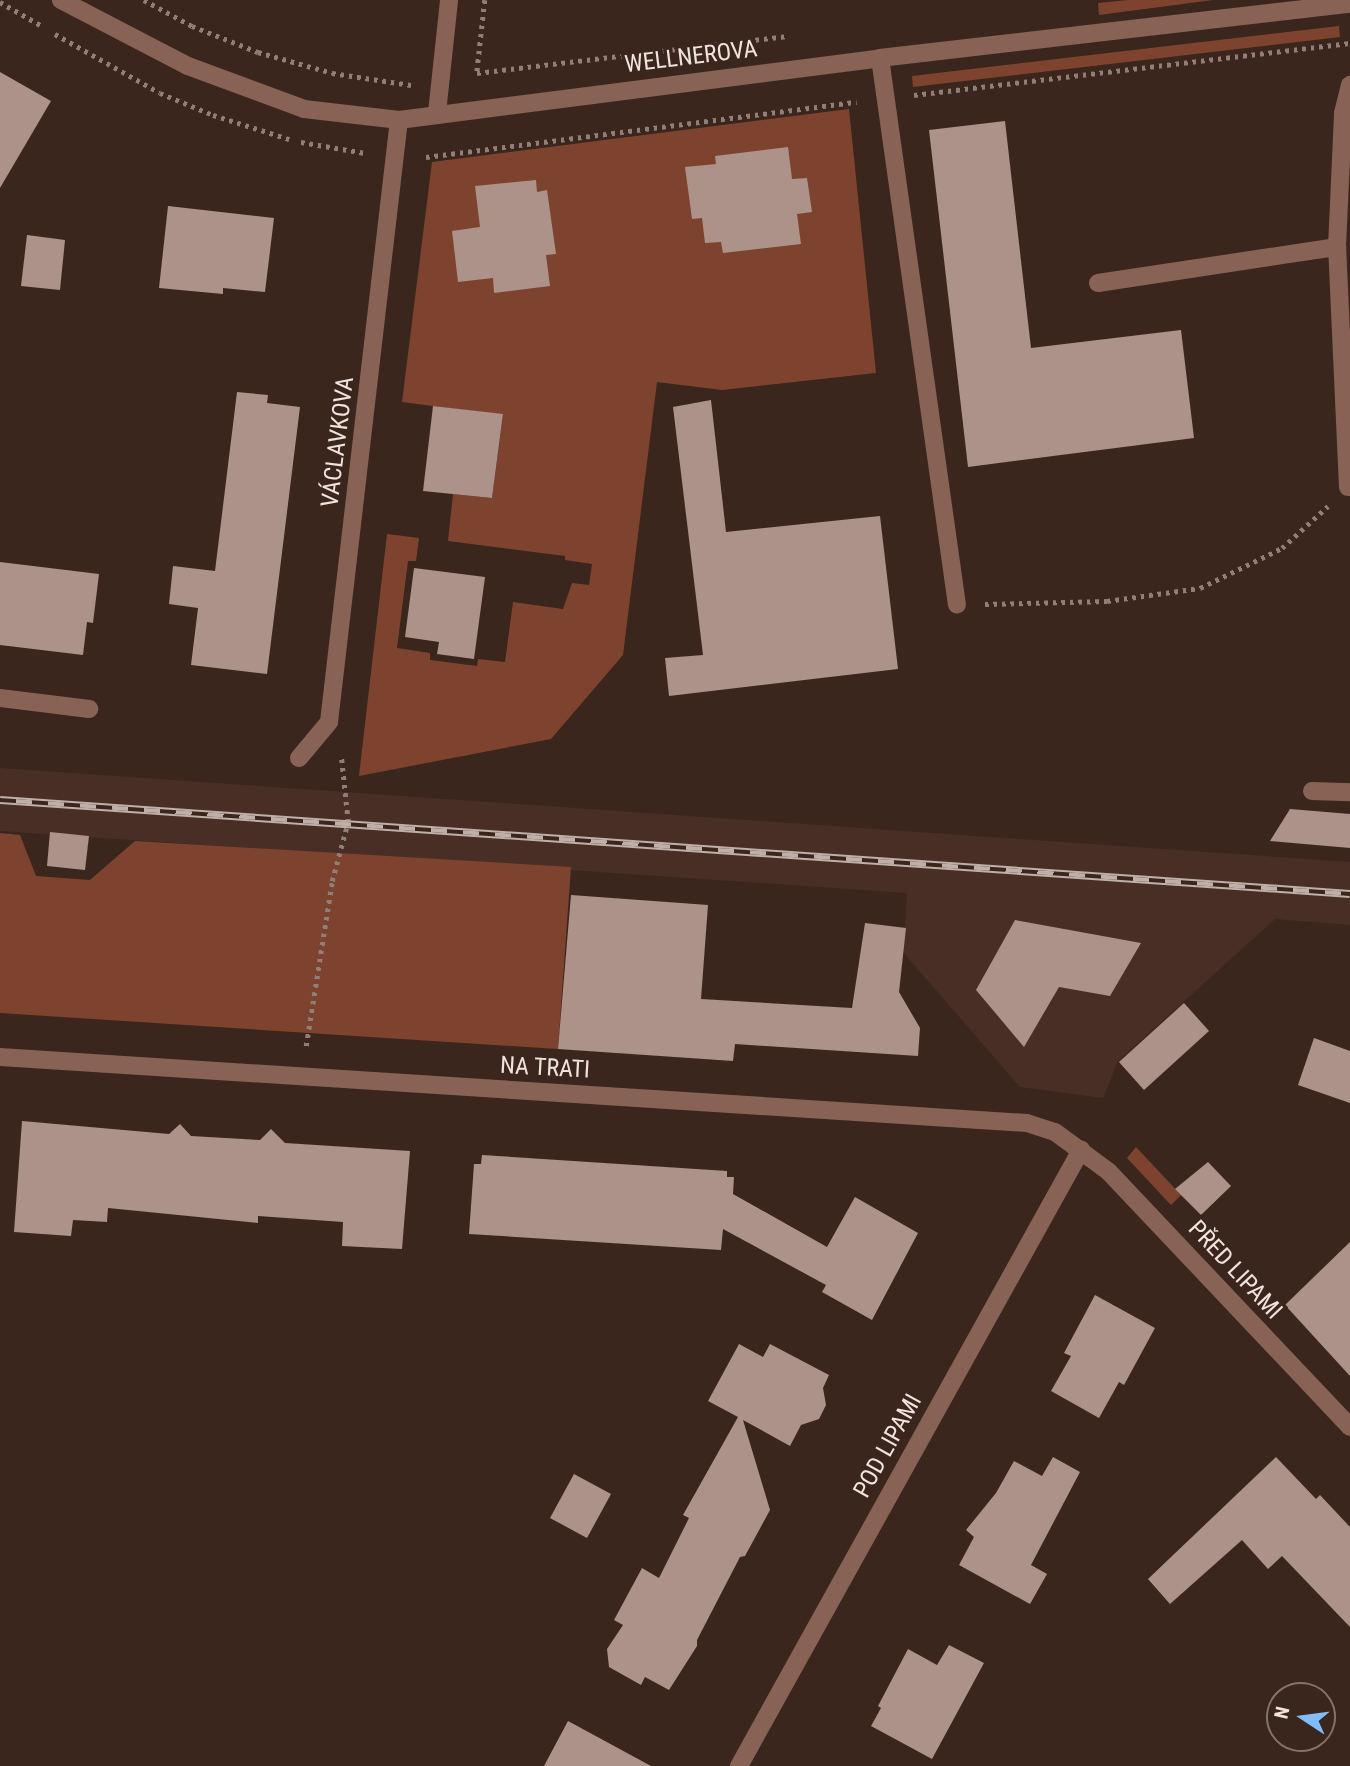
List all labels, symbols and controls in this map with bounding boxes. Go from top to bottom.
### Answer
street label: WELLNEROVA [623,35,759,79]
street label: VÁCLAVKOVA [316,375,360,509]
street label: NA TRATI [499,1051,591,1085]
street label: PŘED LIPAMI [1182,1215,1288,1325]
street label: POD LIPAMI [848,1389,928,1503]
north arrow [1266,1682,1336,1752]
text: N [1269,1704,1295,1721]

